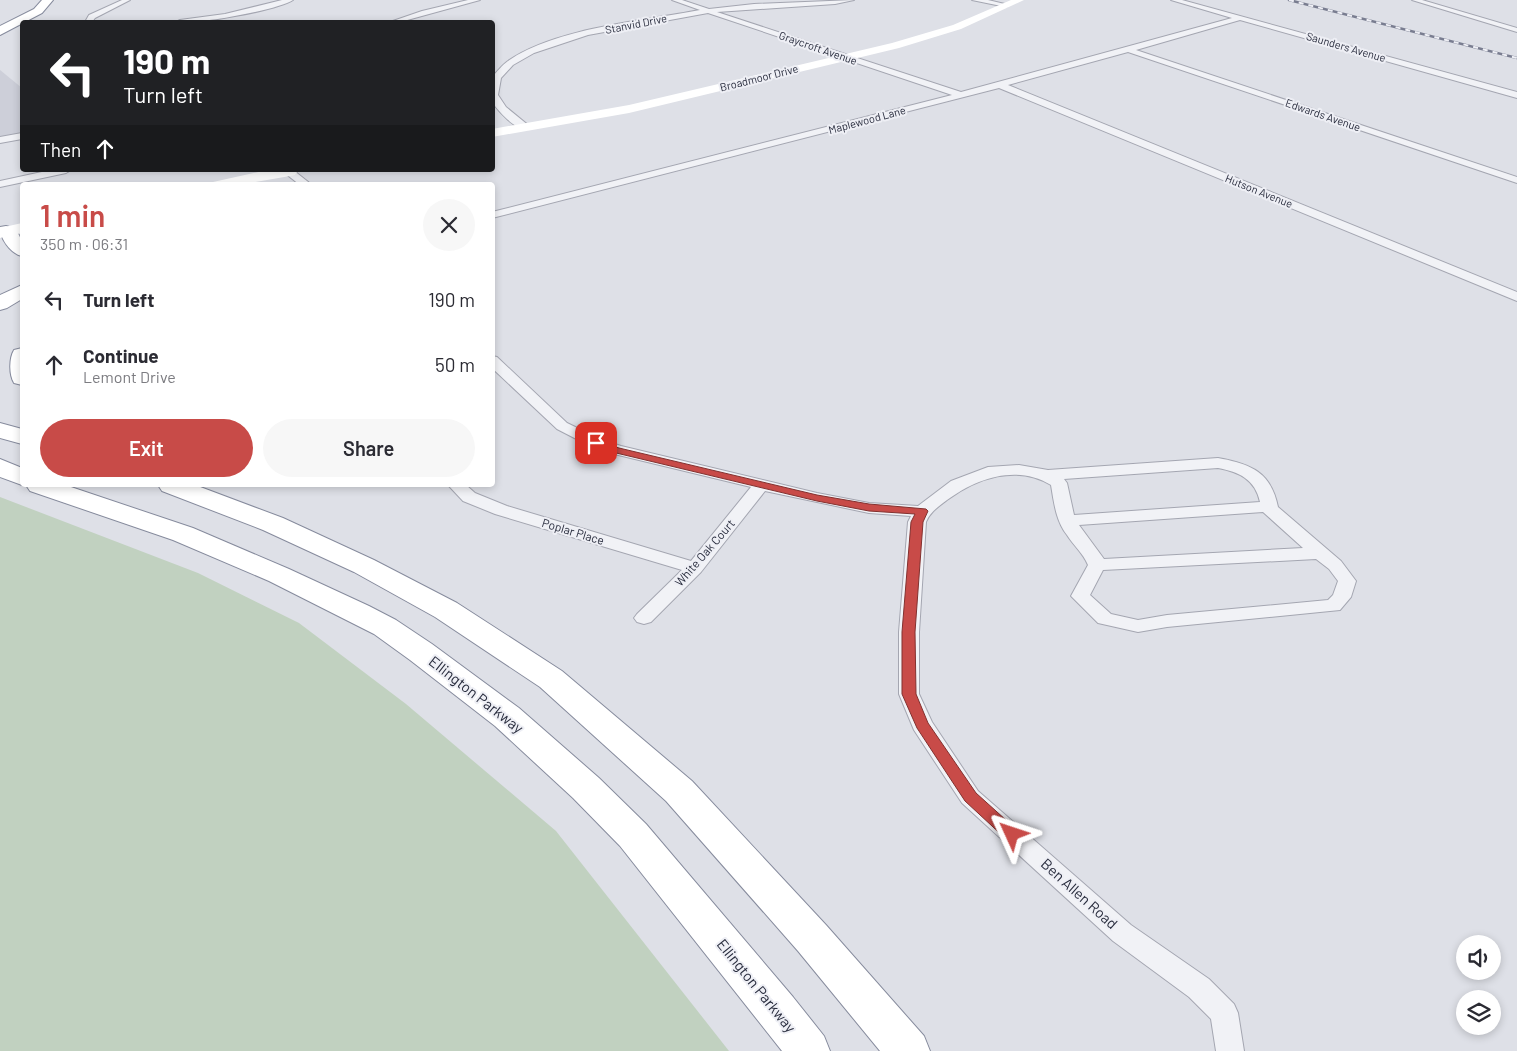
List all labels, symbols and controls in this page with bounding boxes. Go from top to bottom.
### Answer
street label: Stanvid Drive [604,11,668,36]
street label: Graycroft Avenue [777,28,859,67]
street label: Saunders Avenue [1305,29,1387,64]
text: 190 m [123,39,210,81]
icon: left [40,40,105,105]
street label: Broadmoor Drive [718,61,799,94]
text: Turn left [123,81,203,107]
street label: Edwards Avenue [1284,96,1363,133]
street label: Maplewood Lane [827,103,907,136]
icon: ahead [91,135,119,163]
text: Then [40,138,81,161]
street label: Hutson Avenue [1224,171,1295,210]
text: 1 min [40,197,105,233]
button: close [423,199,475,251]
text: 350 m · 06:31 [40,234,128,253]
icon: left [40,286,68,314]
text: Turn left [83,288,154,311]
text: 190 m [428,288,475,311]
text: Continue [83,344,159,367]
icon: ahead [40,351,68,379]
text: 50 m [435,353,475,376]
text: Lemont Drive [83,367,176,386]
button: Exit [40,419,253,477]
button: Share [263,419,475,477]
pin [575,422,617,464]
icon: arrive [582,429,610,457]
street label: Poplar Place [540,515,606,547]
street label: White Oak Court [671,516,737,589]
street label: Ellington Parkway [426,652,528,737]
position arrow [985,807,1037,859]
street label: Ben Allen Road [1038,854,1122,932]
street label: Ellington Parkway [714,935,800,1036]
map controls [1456,935,1501,1035]
button: sound [1456,935,1501,980]
button: layers [1456,990,1501,1035]

